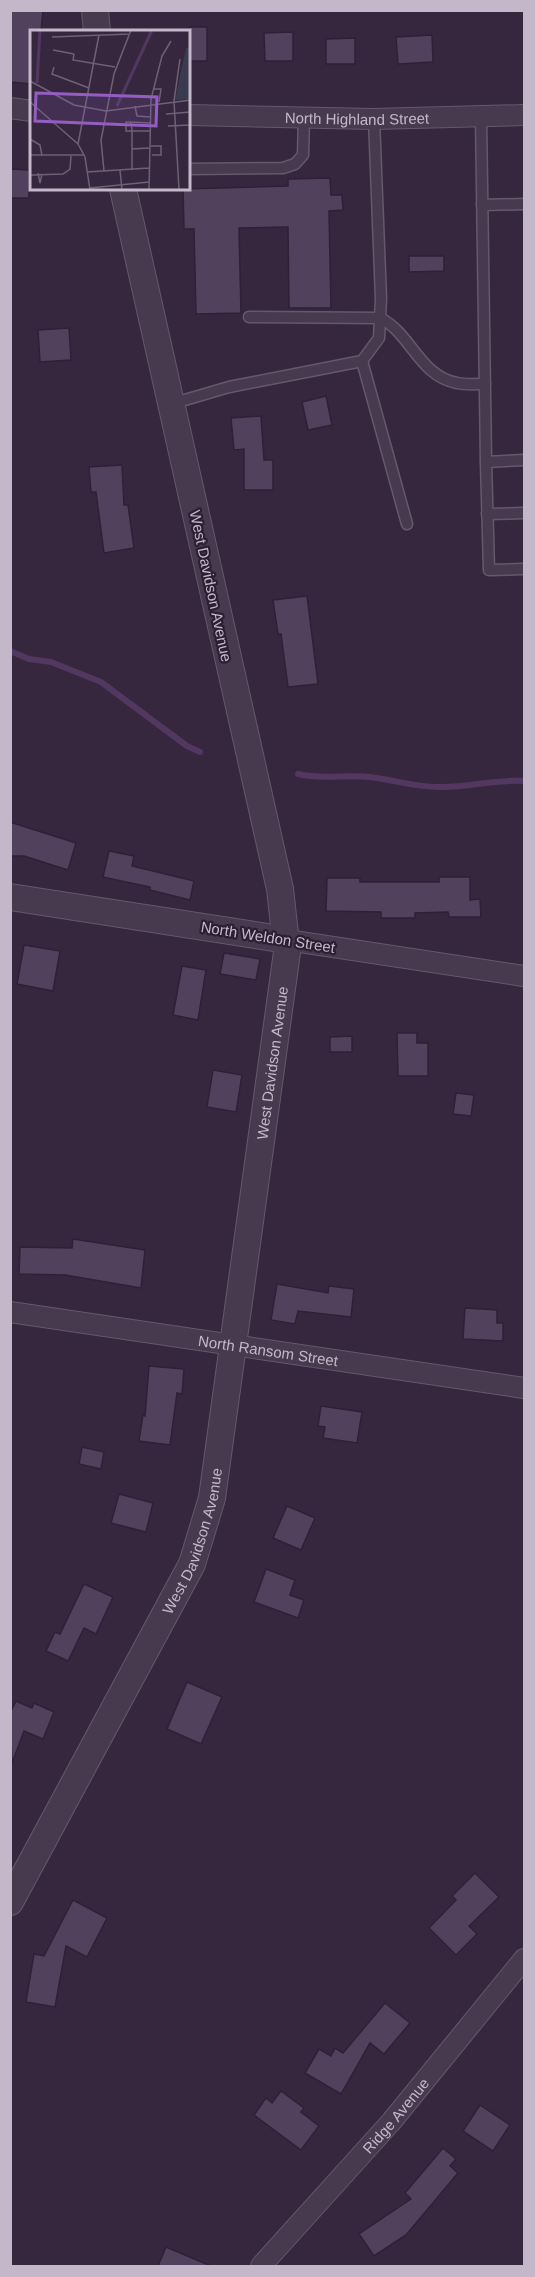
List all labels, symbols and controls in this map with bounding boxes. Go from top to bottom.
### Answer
inset map [30,30,190,190]
street label: North Highland Street [285,109,430,128]
street label: West Davidson Avenue [187,509,235,663]
street label: North Weldon Street [200,918,337,956]
street label: West Davidson Avenue [253,985,291,1141]
street label: North Ransom Street [197,1331,340,1369]
street label: West Davidson Avenue [158,1467,225,1617]
street label: Ridge Avenue [359,2074,432,2156]

